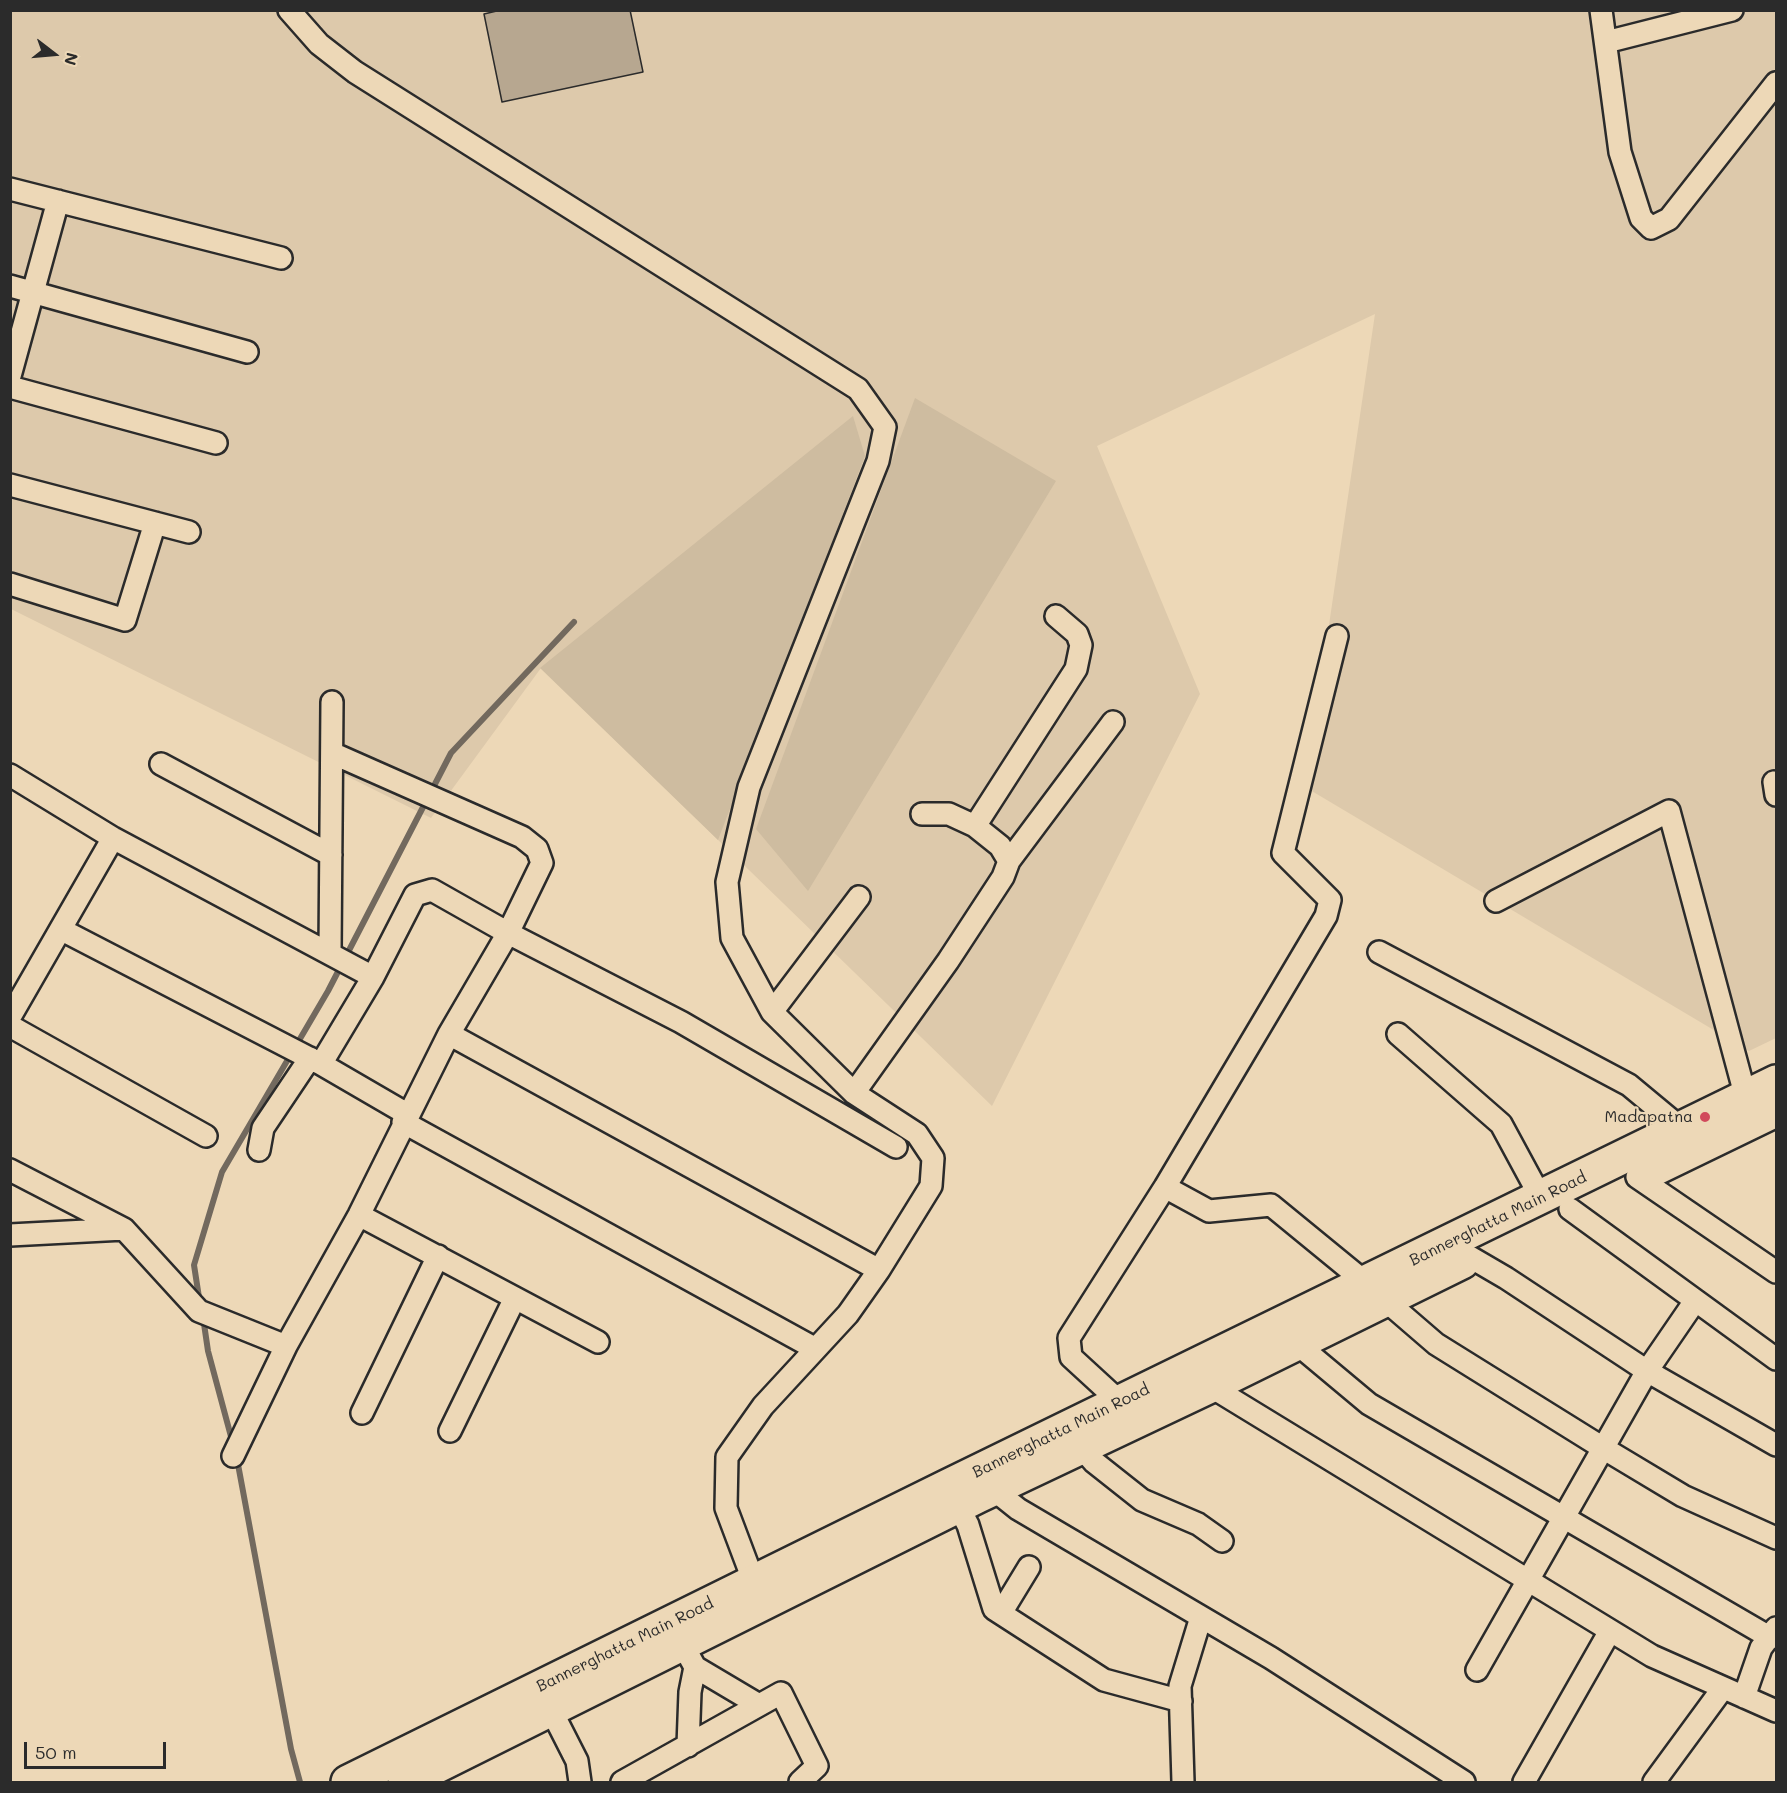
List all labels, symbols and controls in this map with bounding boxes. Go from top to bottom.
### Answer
north arrow [24,24,84,84]
text: N [60,50,84,68]
place label: Madapatna [1604,1107,1693,1127]
marker: Madapatna [1698,1110,1712,1124]
street label: Bannerghatta Main Road [1406,1168,1590,1270]
street label: Bannerghatta Main Road [969,1380,1153,1482]
street label: Bannerghatta Main Road [533,1594,717,1696]
scale bar [27,1730,170,1768]
text: 50 m [35,1740,77,1764]

